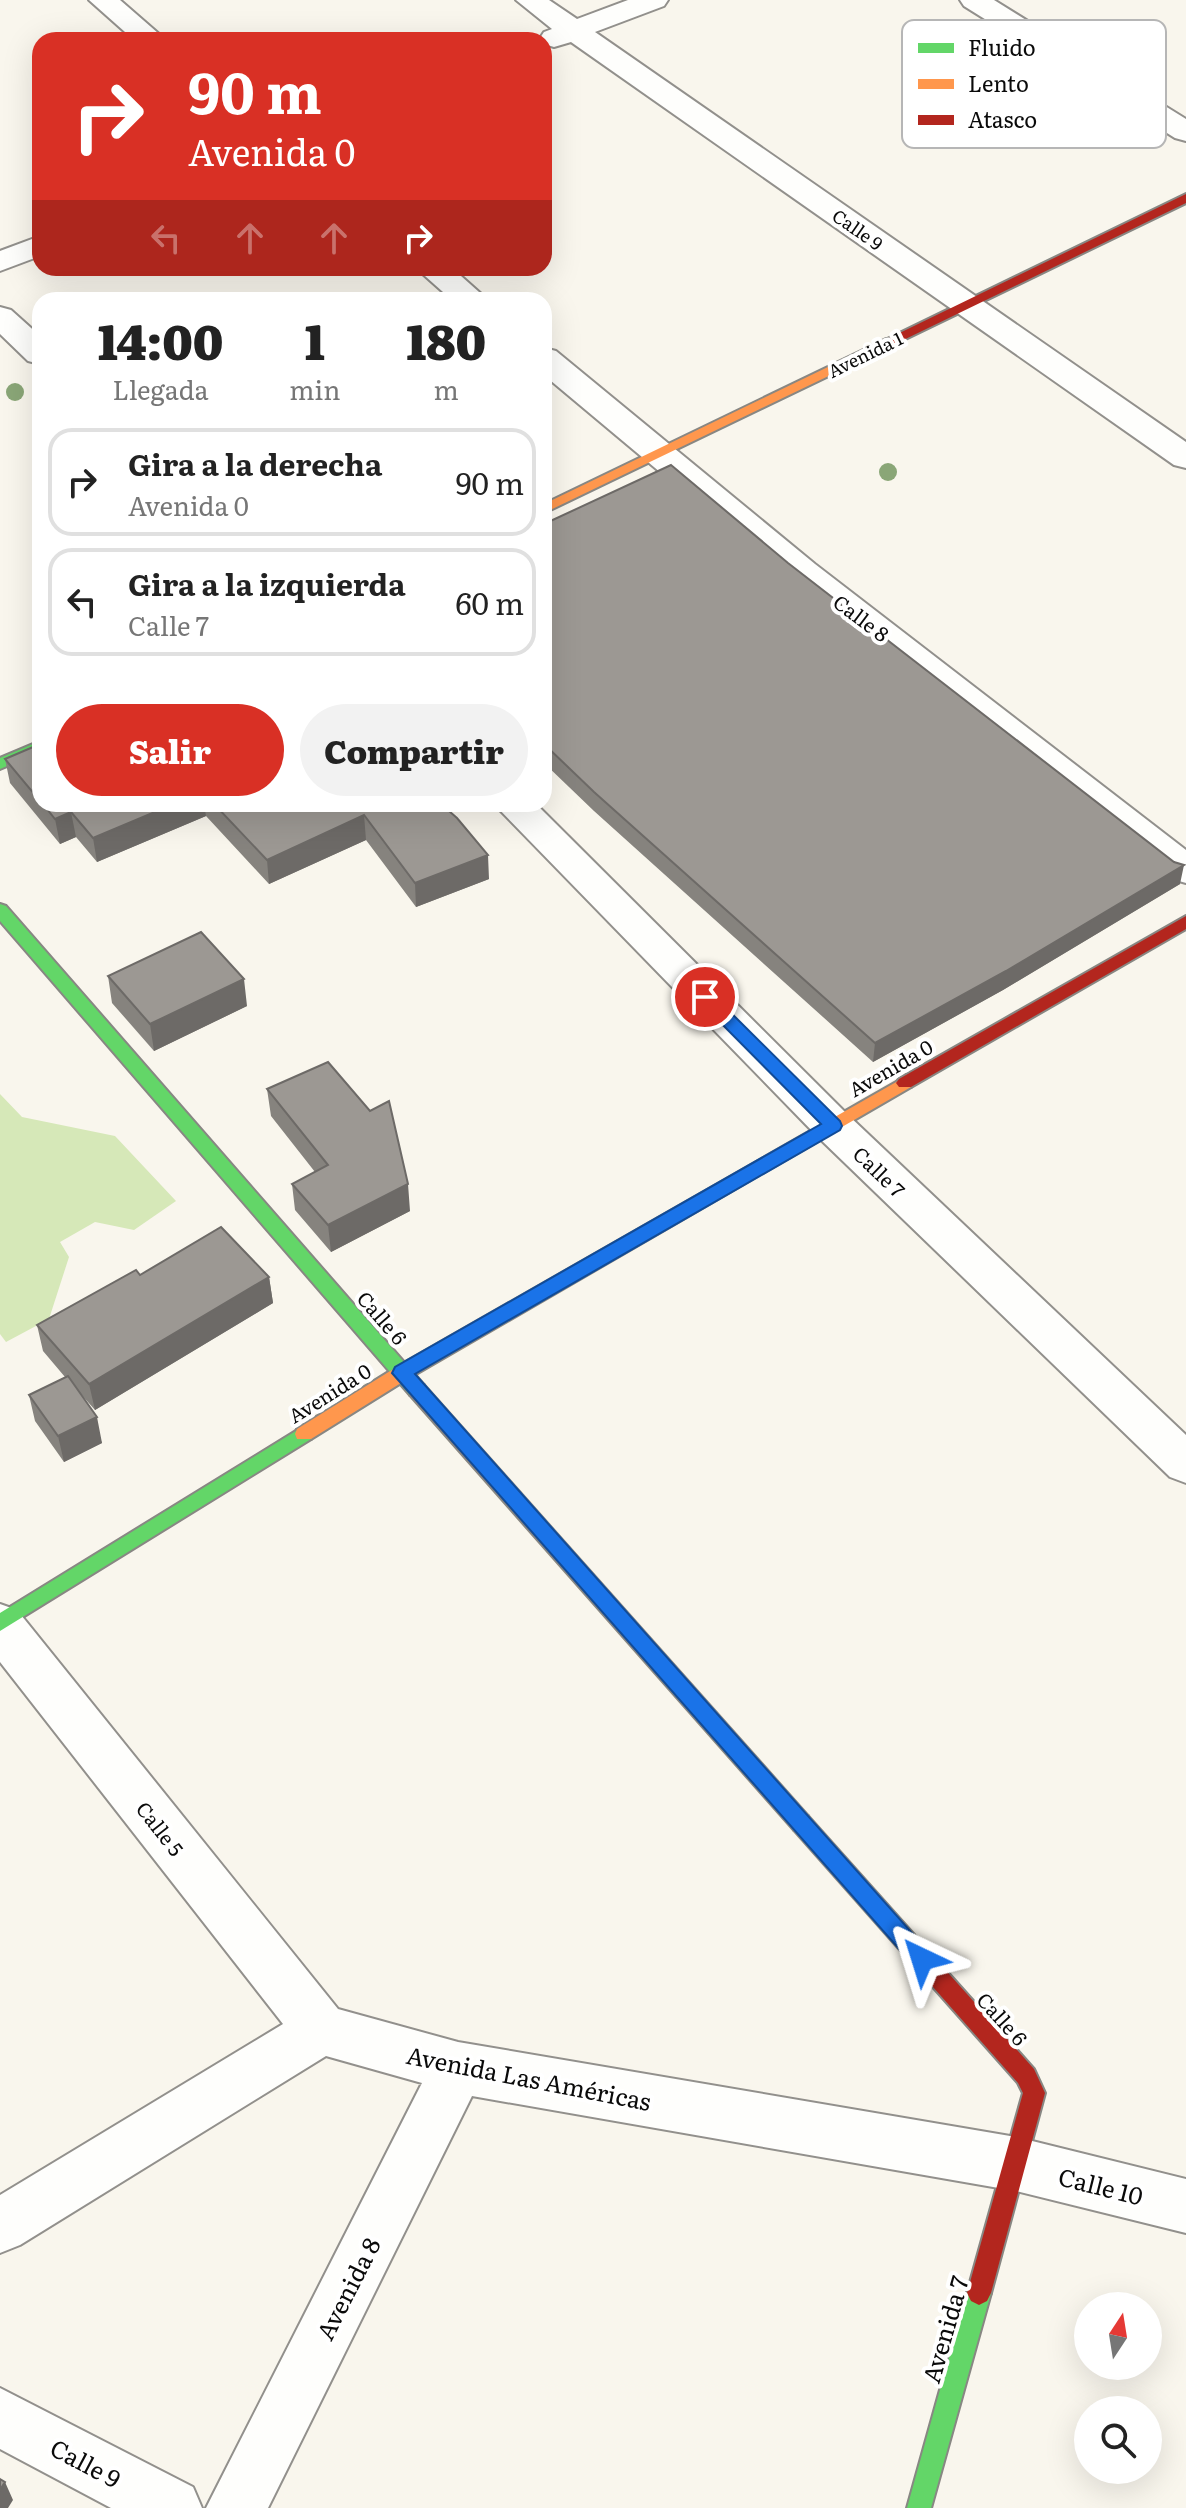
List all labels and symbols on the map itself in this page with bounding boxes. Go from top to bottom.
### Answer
legend [902,20,1166,148]
text: Fluido [968,30,1036,63]
text: Lento [968,66,1029,99]
text: Atasco [968,102,1037,135]
street label: Calle 9 [827,202,889,256]
street label: Avenida 1 [823,324,907,384]
street label: Calle 8 [828,586,896,648]
pin [671,963,739,1031]
street label: Avenida 0 [842,1031,938,1103]
street label: Calle 7 [847,1139,913,1203]
street label: Calle 6 [351,1283,415,1351]
street label: Avenida 0 [282,1355,376,1429]
street label: Calle 5 [130,1794,192,1862]
position arrow [880,1917,964,2001]
street label: Calle 6 [971,1985,1035,2052]
street label: Avenida Las Américas [404,2036,655,2118]
street label: Calle 10 [1055,2158,1147,2212]
street label: Avenida 8 [306,2231,388,2345]
street label: Avenida 7 [912,2271,976,2387]
north arrow [1074,2292,1162,2380]
street label: Calle 9 [45,2429,127,2495]

